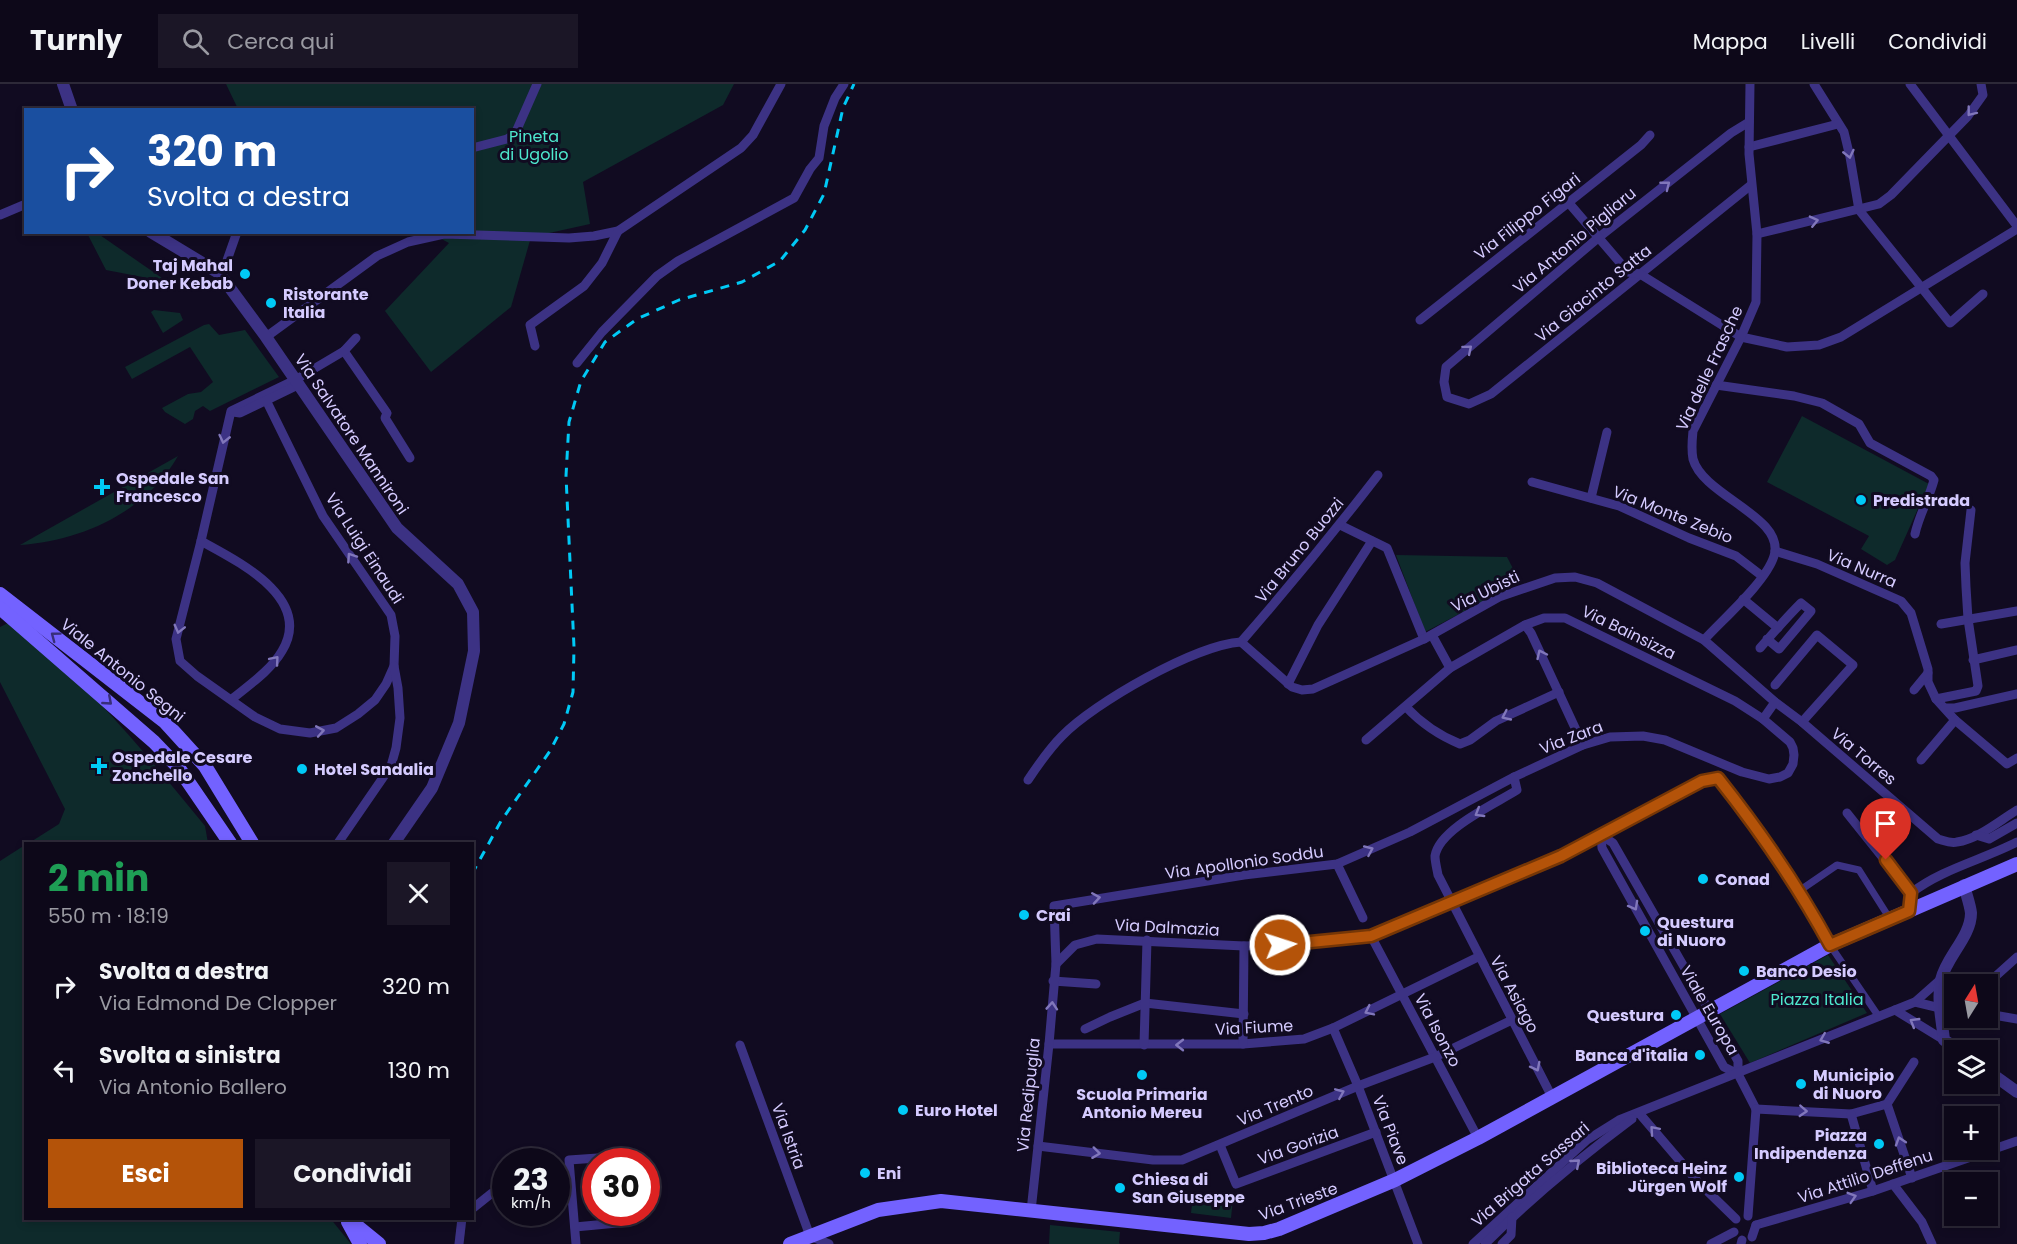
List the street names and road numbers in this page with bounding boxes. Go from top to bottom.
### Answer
street label: Via Filippo Figari [1469,167,1585,265]
street label: Via Antonio Pigliaru [1508,182,1641,299]
street label: Via Giacinto Satta [1530,239,1656,348]
street label: Via delle Frasche [1670,302,1749,435]
street label: Via Salvatore Mannironi [289,349,414,519]
street label: Via Monte Zebio [1609,480,1736,549]
street label: Via Luigi Einaudi [320,488,409,608]
street label: Via Bruno Buozzi [1250,493,1349,608]
street label: Via Nurra [1823,543,1900,594]
street label: Via Ubisti [1447,565,1523,618]
street label: Via Bainsizza [1578,600,1680,665]
street label: Viale Antonio Segni [56,613,190,728]
street label: Via Zara [1536,715,1606,760]
street label: Via Torres [1826,722,1901,791]
street label: Via Apollonio Soddu [1163,840,1325,885]
street label: Via Dalmazia [1114,913,1220,942]
street label: Via Asiago [1484,951,1545,1037]
street label: Viale Europa [1675,961,1745,1059]
street label: Via Isonzo [1409,989,1467,1071]
street label: Via Fiume [1214,1014,1294,1041]
street label: Via Redipuglia [1011,1037,1046,1153]
street label: Via Trento [1234,1079,1317,1132]
street label: Via Piave [1367,1092,1414,1168]
street label: Via Istria [766,1100,811,1172]
street label: Via Brigata Sassari [1466,1117,1594,1232]
street label: Via Gorizia [1255,1120,1342,1171]
street label: Via Attilio Deffenu [1795,1144,1936,1209]
street label: Via Trieste [1256,1177,1341,1226]

